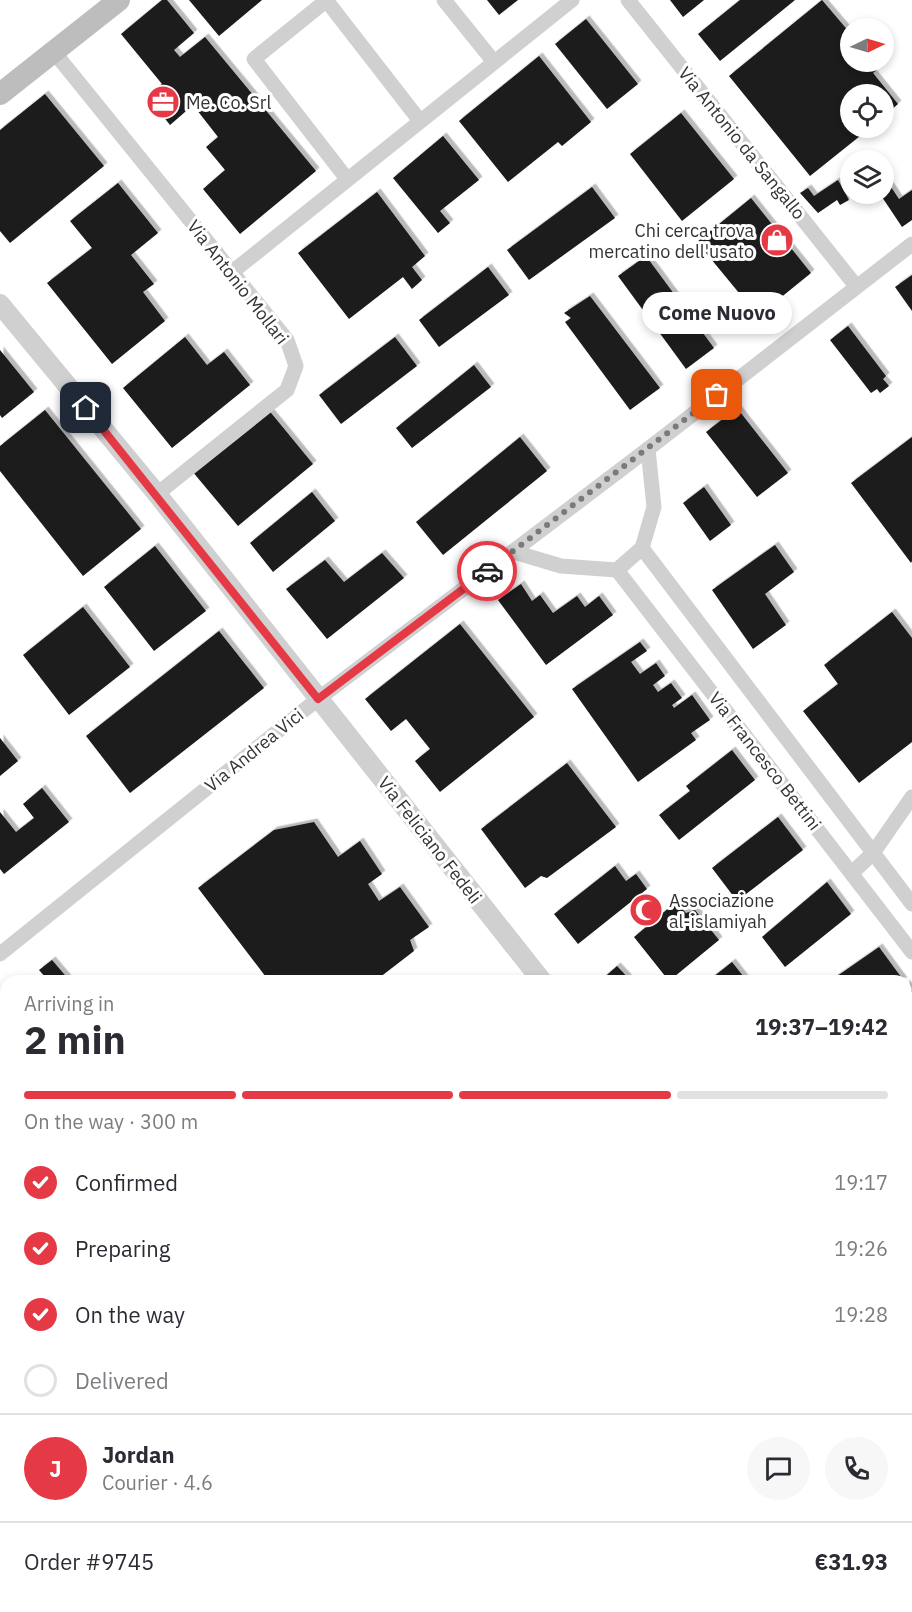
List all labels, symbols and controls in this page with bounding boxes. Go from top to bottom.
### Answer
north arrow [840,18,894,72]
map controls [840,18,894,204]
street label: Via Antonio da Sangallo [673,62,811,224]
office icon: Me. Co. Srl [145,84,181,120]
button: locate [840,84,894,138]
place label: Me. Co. Srl [186,91,271,114]
button: layers [840,150,894,204]
street label: Via Antonio Mollari [182,215,294,349]
place label: Chi cerca trova mercatino dell'usato [589,219,754,263]
shop icon: Chi cerca trova mercatino dell'usato [759,222,795,258]
callout: Come Nuovo [642,293,792,335]
text: Come Nuovo [658,299,776,326]
pin [691,369,742,420]
icon: bag [700,378,733,411]
pin [60,382,111,433]
icon: home [69,391,102,424]
courier [457,541,517,601]
icon: car [471,555,504,588]
street label: Via Francesco Bettini [704,687,826,835]
street label: Via Andrea Vici [200,703,308,797]
street label: Via Feliciano Fedeli [373,772,487,908]
place label: Associazione al-islamiyah [669,889,774,933]
mosque icon: Associazione al-islamiyah [628,892,664,928]
text: Arriving in [24,990,114,1017]
text: 19:37–19:42 [755,1012,888,1041]
text: 2 min [24,1014,126,1065]
text: On the way · 300 m [24,1108,198,1135]
icon: check [24,1166,57,1199]
text: Confirmed [75,1168,178,1197]
text: 19:17 [834,1169,888,1196]
icon: check [24,1232,57,1265]
text: Preparing [75,1234,170,1263]
text: 19:26 [834,1235,888,1262]
icon: check [24,1298,57,1331]
text: On the way [75,1300,185,1329]
text: 19:28 [834,1301,888,1328]
text: Delivered [75,1366,169,1395]
button: chat [747,1437,810,1500]
button: phone [825,1437,888,1500]
text: Jordan [102,1440,175,1469]
text: J [49,1454,62,1483]
text: Courier · 4.6 [102,1469,213,1496]
text: Order #9745 [24,1547,154,1576]
text: €31.93 [815,1547,888,1576]

